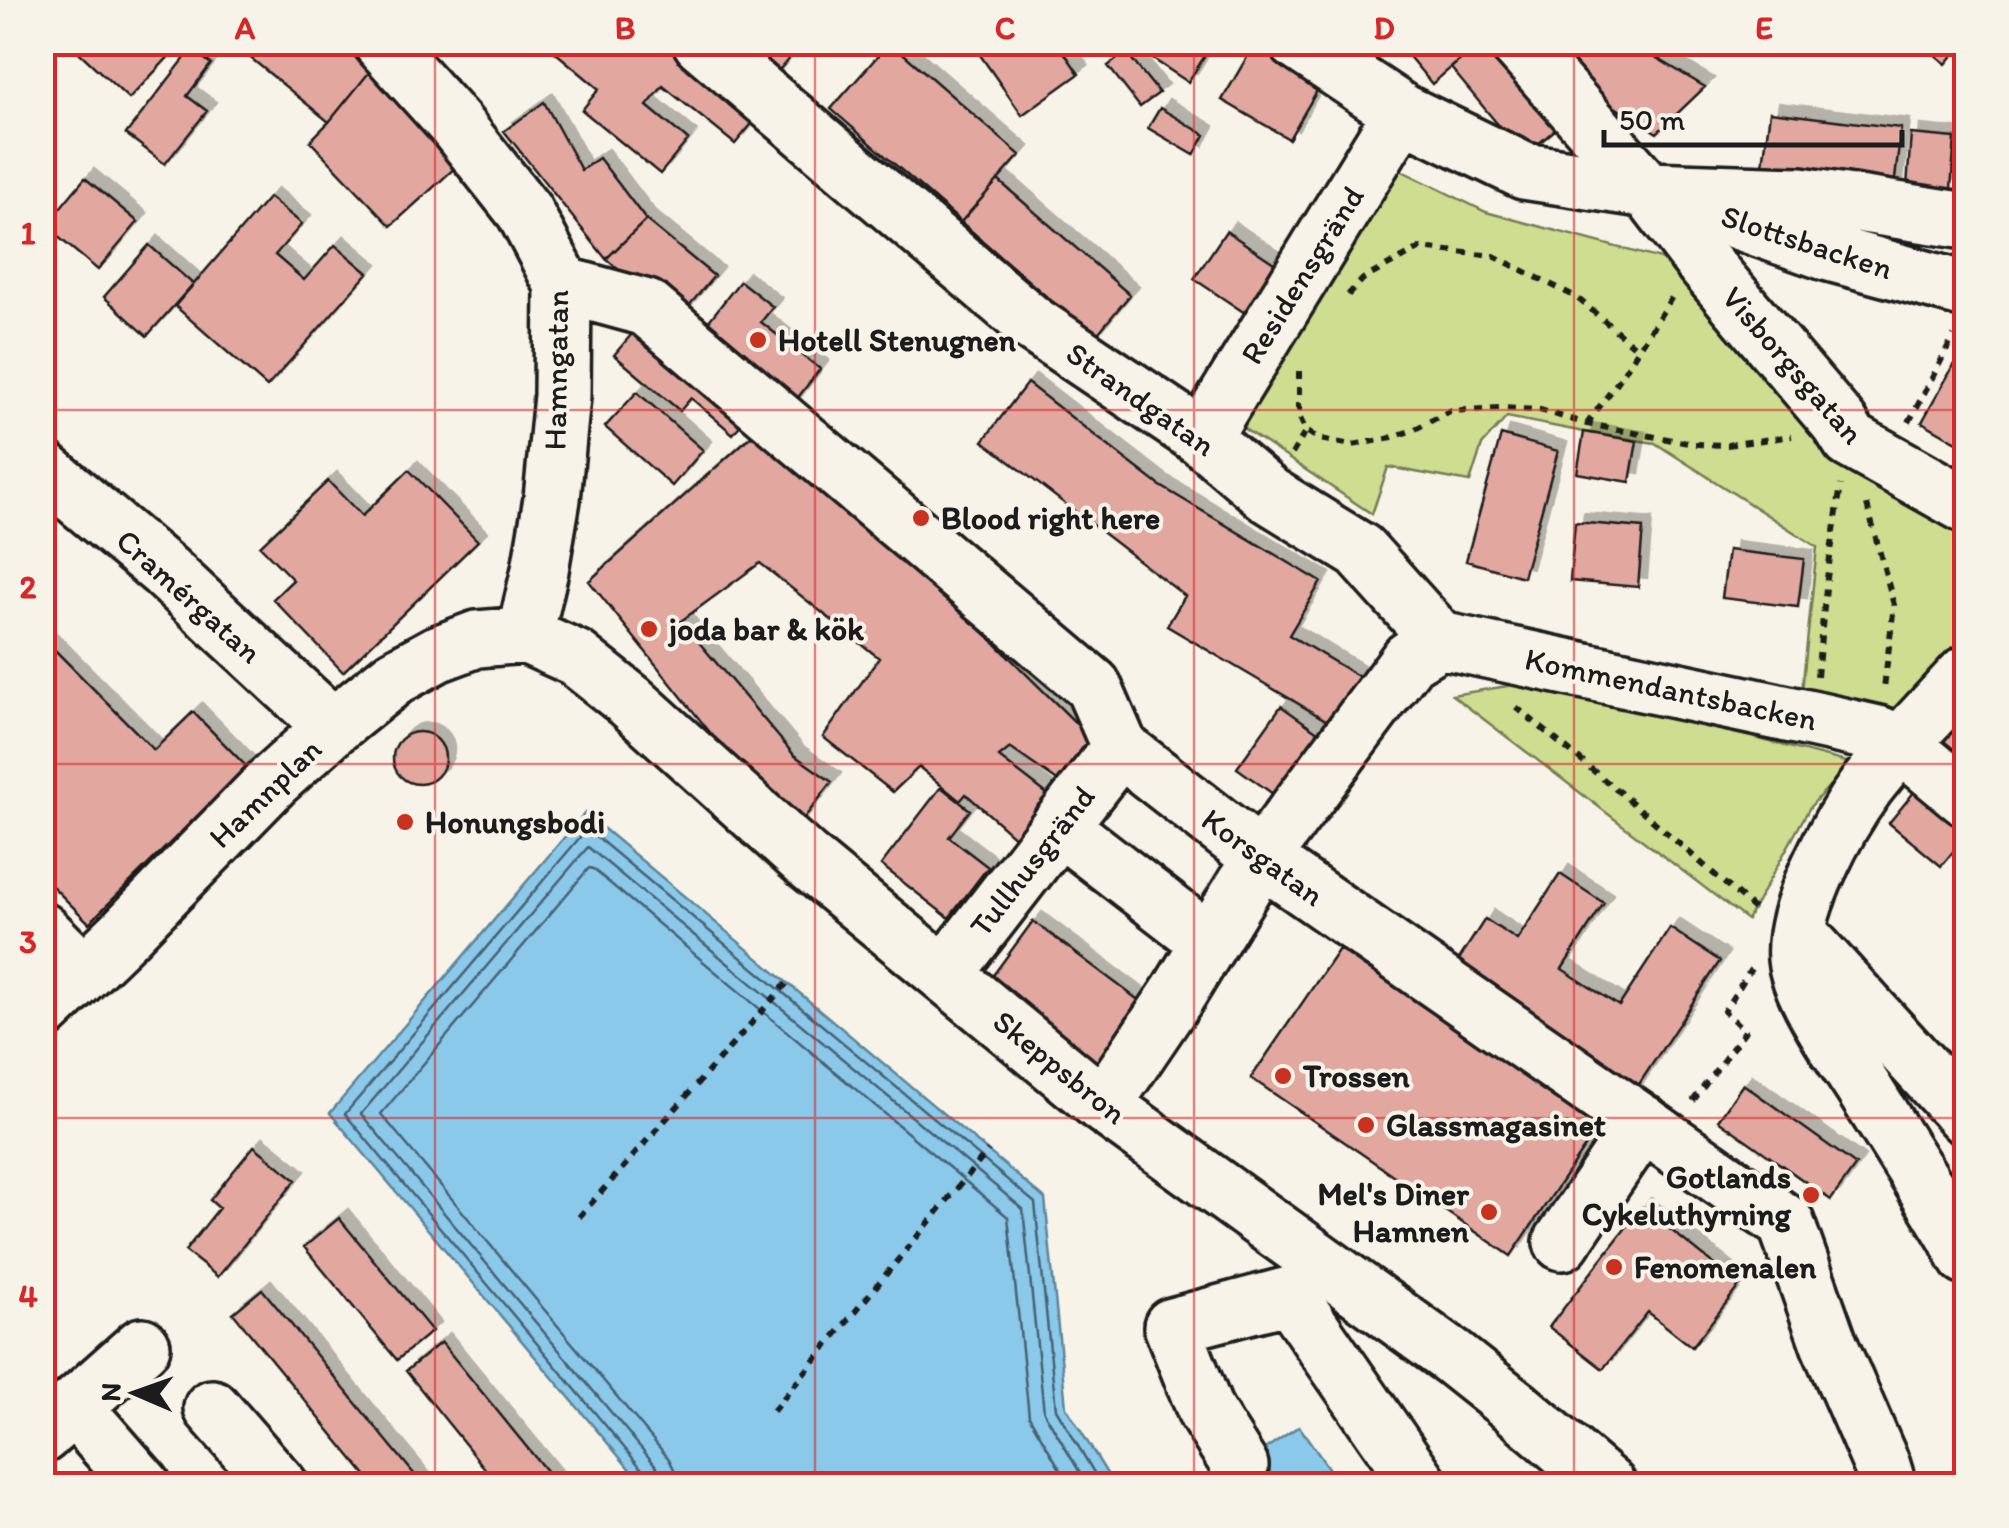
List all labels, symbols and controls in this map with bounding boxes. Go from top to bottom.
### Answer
text: A [234,9,256,47]
text: B [615,9,635,47]
text: C [995,9,1015,47]
text: D [1373,9,1395,47]
text: E [1755,9,1773,47]
scale bar [1604,85,1902,147]
text: 50 m [1619,101,1685,138]
street label: Residensgränd [1232,179,1372,371]
street label: Slottsbacken [1717,196,1897,288]
text: 1 [21,214,36,252]
street label: Visborgsgatan [1714,278,1872,452]
street label: Hamngatan [536,289,576,451]
place label: Hotell Stenugnen [778,321,1017,359]
marker: Hotell Stenugnen [747,329,769,351]
street label: Strandgatan [1059,334,1223,464]
place label: Blood right here [941,499,1160,537]
marker: Blood right here [910,507,932,529]
street label: Cramérgatan [109,521,269,671]
text: 2 [20,568,37,606]
place label: joda bar & kök [667,610,864,648]
marker: joda bar & kök [638,618,660,640]
street label: Kommendantsbacken [1522,639,1820,739]
street label: Hamnplan [201,730,329,856]
street label: Tullhusgränd [961,778,1103,944]
street label: Korsgatan [1195,800,1331,914]
place label: Honungsbodi [425,803,605,841]
marker: Honungsbodi [394,811,416,833]
text: 3 [19,923,37,961]
street label: Skeppsbron [986,1002,1134,1132]
place label: Trossen [1302,1057,1411,1095]
marker: Trossen [1272,1065,1294,1087]
place label: Glassmagasinet [1386,1106,1606,1144]
marker: Glassmagasinet [1355,1114,1377,1136]
place label: Gotlands Cykeluthyrning [1582,1158,1792,1233]
place label: Mel's Diner Hamnen [1317,1175,1470,1250]
marker: Gotlands Cykeluthyrning [1800,1184,1822,1206]
marker: Mel's Diner Hamnen [1478,1201,1500,1223]
place label: Fenomenalen [1634,1248,1817,1286]
marker: Fenomenalen [1603,1256,1625,1278]
text: 4 [18,1277,38,1315]
north arrow [85,1343,185,1443]
text: N [93,1382,127,1402]

